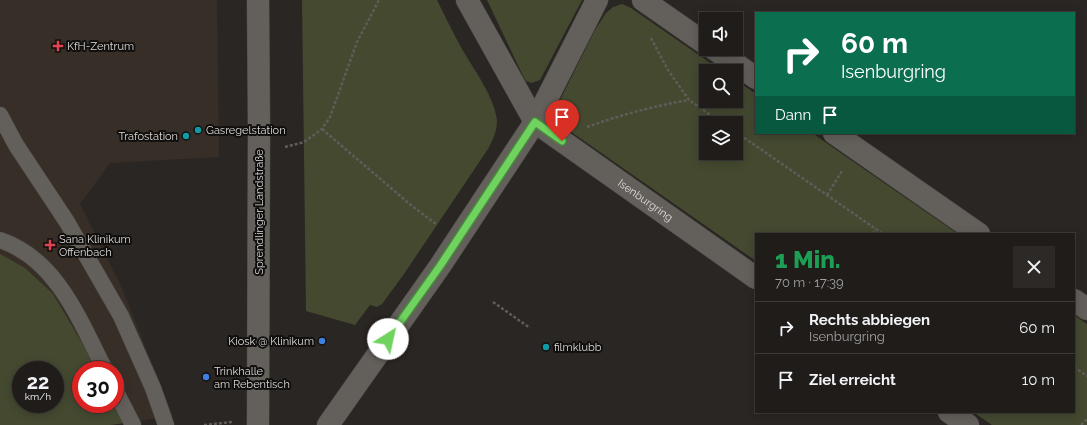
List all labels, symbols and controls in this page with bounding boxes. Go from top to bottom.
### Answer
map controls [699,12,743,160]
button: sound [699,12,743,56]
text: 60 m [841,27,908,60]
icon: right [775,28,827,80]
marker: KfH-Zentrum [52,40,64,52]
place label: KfH-Zentrum [67,40,134,53]
text: Isenburgring [841,61,946,82]
button: search [699,64,743,108]
pin [545,100,579,141]
icon: arrive [819,104,841,126]
icon: arrive [551,106,573,128]
text: Dann [775,106,811,124]
button: layers [699,116,743,160]
place label: Gasregelstation [206,124,286,137]
marker: Gasregelstation [193,125,203,135]
place label: Trafostation [118,130,178,143]
marker: Trafostation [181,131,191,141]
street label: Sprendlinger Landstraße [253,149,266,275]
street label: Isenburgring [616,176,676,224]
place label: Sana Klinikum Offenbach [59,233,131,259]
marker: Sana Klinikum Offenbach [44,239,56,251]
text: 1 Min. [775,245,841,274]
button: close [1013,246,1055,288]
text: 70 m · 17:39 [775,275,844,290]
text: Rechts abbiegen [809,311,930,329]
icon: right [775,317,797,339]
position arrow [367,318,409,360]
text: 60 m [1019,319,1055,337]
text: Isenburgring [809,329,885,344]
place label: Kiosk @ Klinikum [228,335,314,348]
marker: Kiosk @ Klinikum [317,336,327,346]
place label: filmklubb [554,341,602,354]
marker: filmklubb [541,342,551,352]
speed limit sign: 30 [72,361,124,413]
place label: Trinkhalle am Rebentisch [214,365,290,391]
icon: arrive [775,369,797,391]
text: 22 [27,370,49,394]
text: Ziel erreicht [809,371,896,389]
text: 10 m [1022,371,1055,389]
marker: Trinkhalle am Rebentisch [201,372,211,382]
text: km/h [25,391,51,402]

